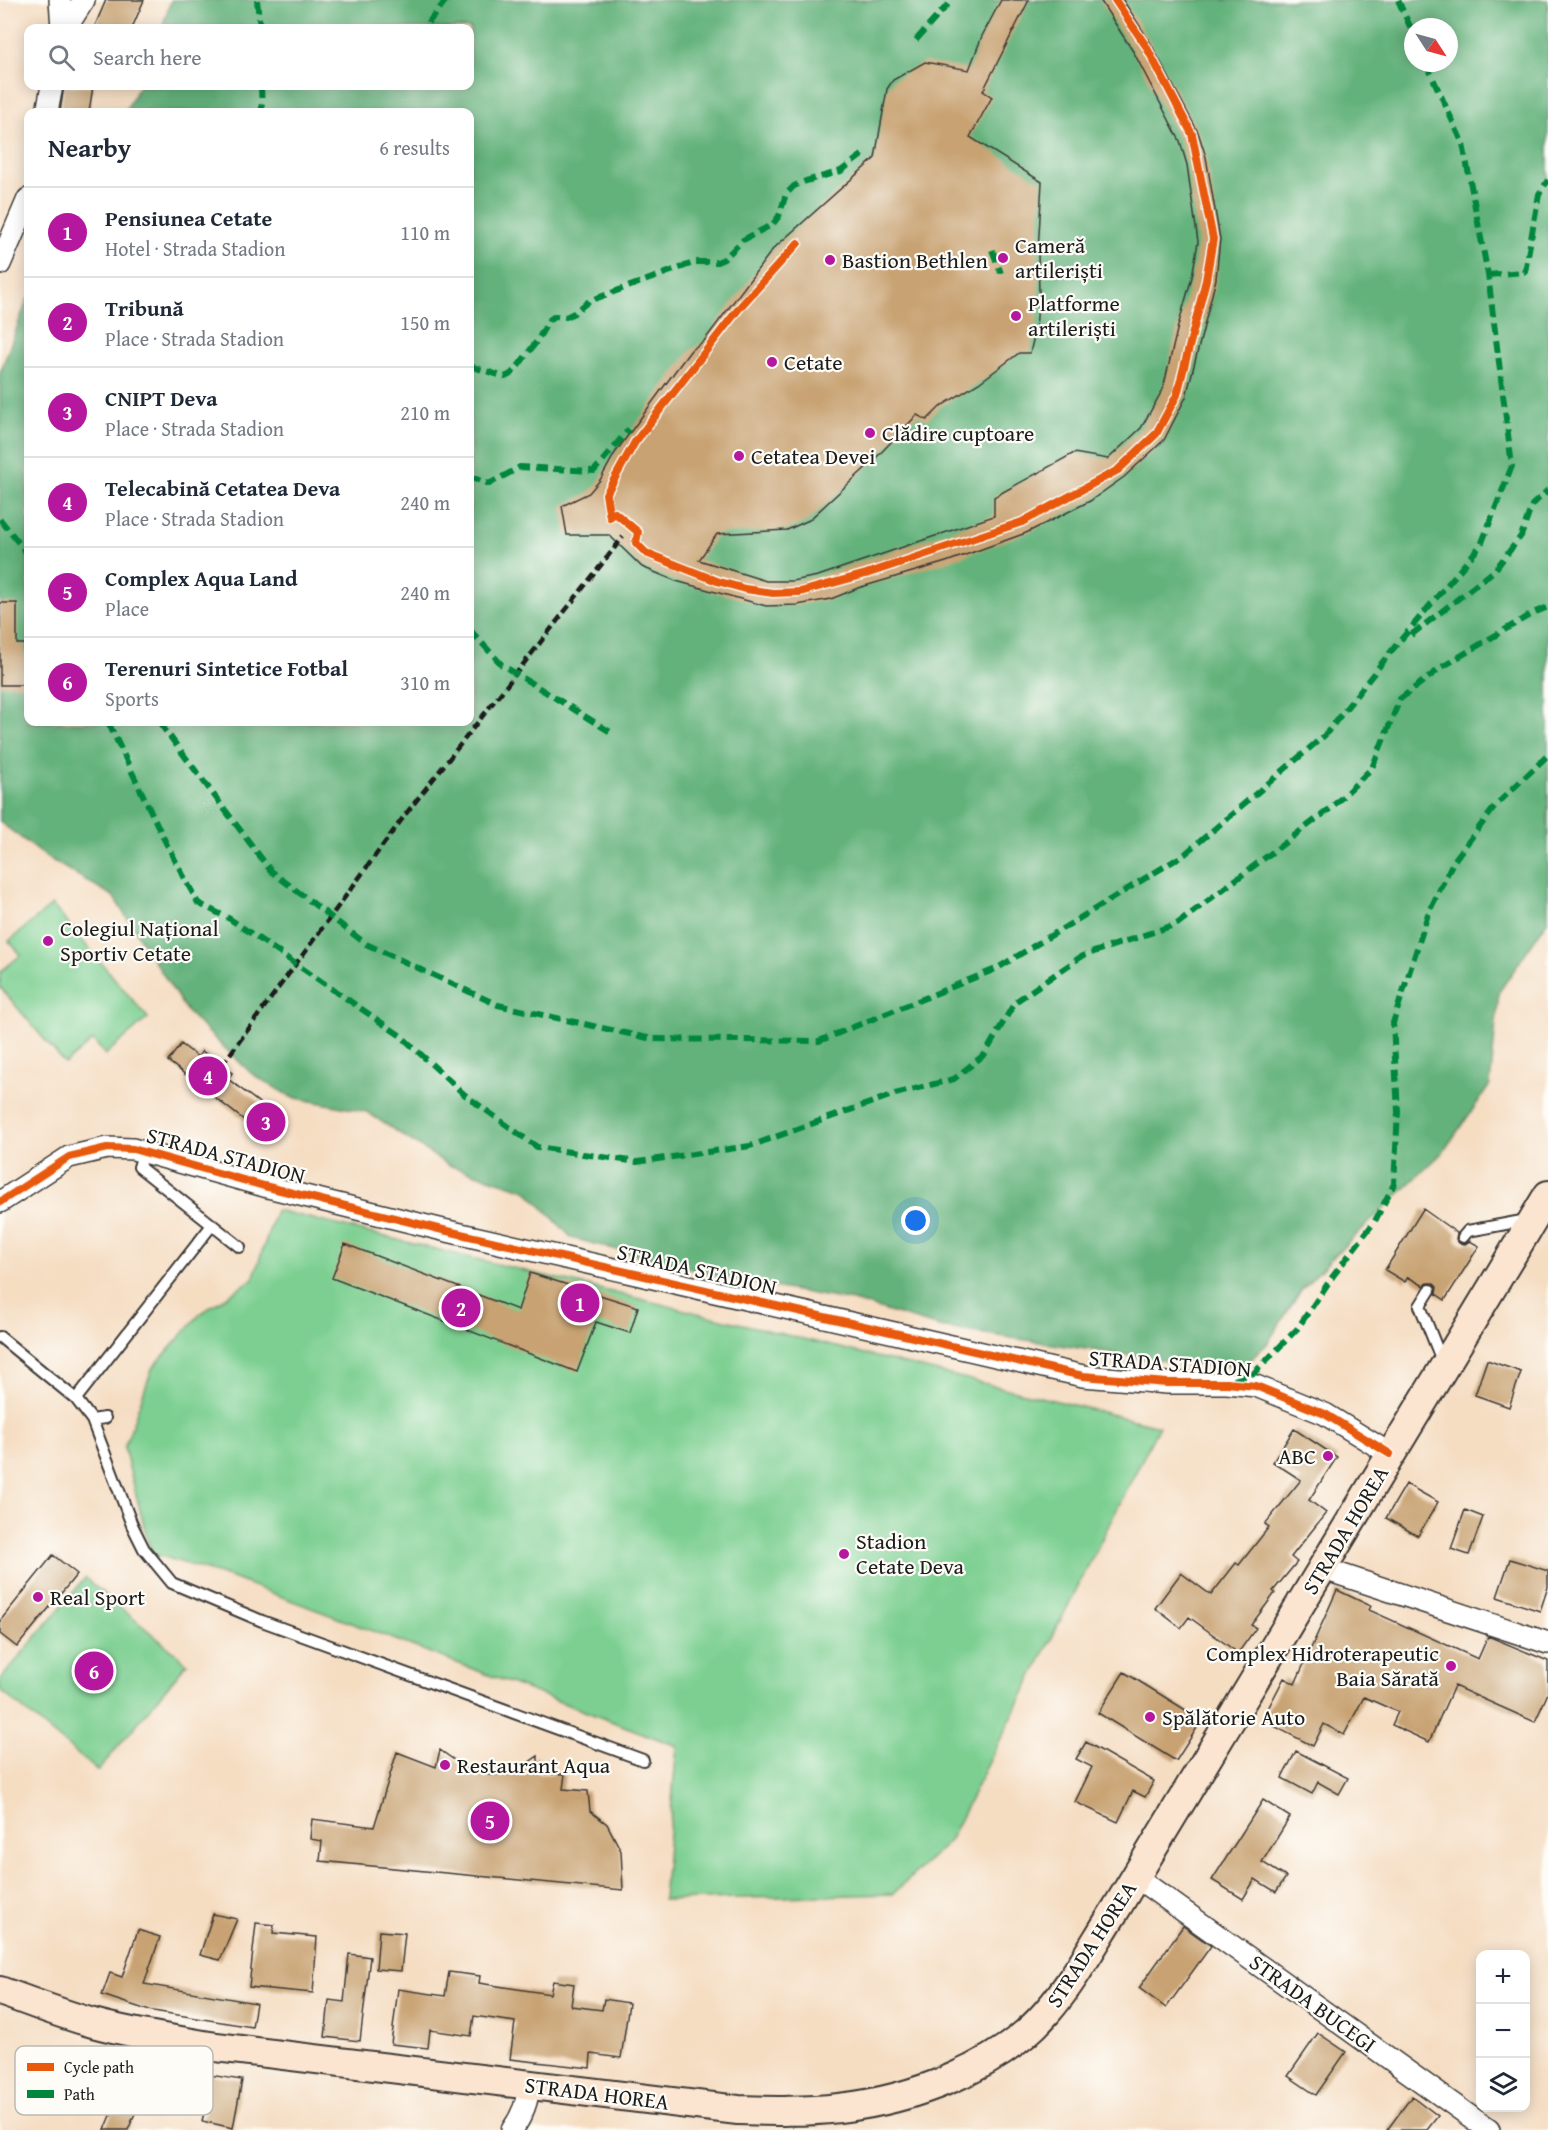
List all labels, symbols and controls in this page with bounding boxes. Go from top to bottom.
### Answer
north arrow [1404,18,1458,72]
search box [24,24,474,90]
icon: search [45,41,78,74]
text: Search here [93,41,202,73]
text: Nearby [48,128,131,167]
text: 6 results [379,133,450,162]
text: Pensiunea Cetate [105,202,272,234]
text: 1 [62,218,73,247]
text: 110 m [400,218,450,247]
place label: Cameră artileriști [1015,229,1103,286]
text: Hotel · Strada Stadion [105,234,286,263]
place label: Bastion Bethlen [842,244,988,276]
marker: Cameră artileriști [996,251,1010,265]
marker: Bastion Bethlen [823,253,837,267]
place label: Platforme artileriști [1028,287,1120,344]
text: Tribună [105,292,184,324]
text: 2 [62,308,73,337]
text: 150 m [400,308,450,337]
marker: Platforme artileriști [1009,309,1023,323]
text: Place · Strada Stadion [105,324,284,353]
place label: Cetate [784,346,843,378]
marker: Cetate [765,355,779,369]
text: CNIPT Deva [105,382,217,414]
text: 3 [62,398,73,427]
text: 210 m [400,398,450,427]
text: Place · Strada Stadion [105,414,284,443]
place label: Clădire cuptoare [882,417,1034,449]
marker: Clădire cuptoare [863,426,877,440]
place label: Cetatea Devei [751,440,875,472]
marker: Cetatea Devei [732,449,746,463]
text: Telecabină Cetatea Deva [105,472,340,504]
text: 4 [62,488,73,517]
text: 240 m [400,488,450,517]
text: Place · Strada Stadion [105,504,284,533]
text: Complex Aqua Land [105,562,298,594]
text: 5 [62,578,73,607]
text: 240 m [400,578,450,607]
text: Place [105,594,149,623]
text: Terenuri Sintetice Fotbal [105,652,348,684]
text: 6 [62,668,73,697]
text: 310 m [400,668,450,697]
text: Sports [105,684,159,713]
place label: Colegiul Național Sportiv Cetate [60,912,219,969]
marker: Colegiul Național Sportiv Cetate [41,934,55,948]
pin: 4 [188,1054,228,1098]
pin: 3 [246,1100,286,1144]
street label: STRADA STADION [143,1118,309,1192]
your location [901,1206,930,1235]
street label: STRADA STADION [614,1235,780,1303]
pin: 1 [560,1280,600,1326]
pin: 2 [442,1286,480,1330]
street label: STRADA STADION [1088,1341,1252,1385]
place label: ABC [1278,1440,1316,1472]
marker: ABC [1321,1449,1335,1463]
street label: STRADA HOREA [1294,1459,1396,1600]
place label: Stadion Cetate Deva [856,1525,965,1582]
marker: Stadion Cetate Deva [837,1547,851,1561]
place label: Real Sport [50,1581,145,1613]
marker: Real Sport [31,1590,45,1604]
place label: Complex Hidroterapeutic Baia Sărată [1206,1637,1440,1694]
pin: 6 [74,1648,113,1694]
marker: Complex Hidroterapeutic Baia Sărată [1444,1659,1458,1673]
place label: Spălătorie Auto [1162,1701,1305,1733]
marker: Spălătorie Auto [1143,1710,1157,1724]
place label: Restaurant Aqua [457,1749,611,1781]
marker: Restaurant Aqua [438,1758,452,1772]
pin: 5 [470,1798,510,1844]
street label: STRADA HOREA [1038,1874,1144,2014]
street label: STRADA BUCEGI [1243,1946,1383,2060]
map controls [1476,1950,1530,2112]
button: + [1476,1950,1530,2004]
button: − [1476,2004,1530,2058]
legend [15,2046,213,2115]
text: Cycle path [64,2055,134,2079]
button: layers [1476,2058,1530,2112]
street label: STRADA HOREA [523,2068,672,2118]
text: Path [64,2082,95,2106]

